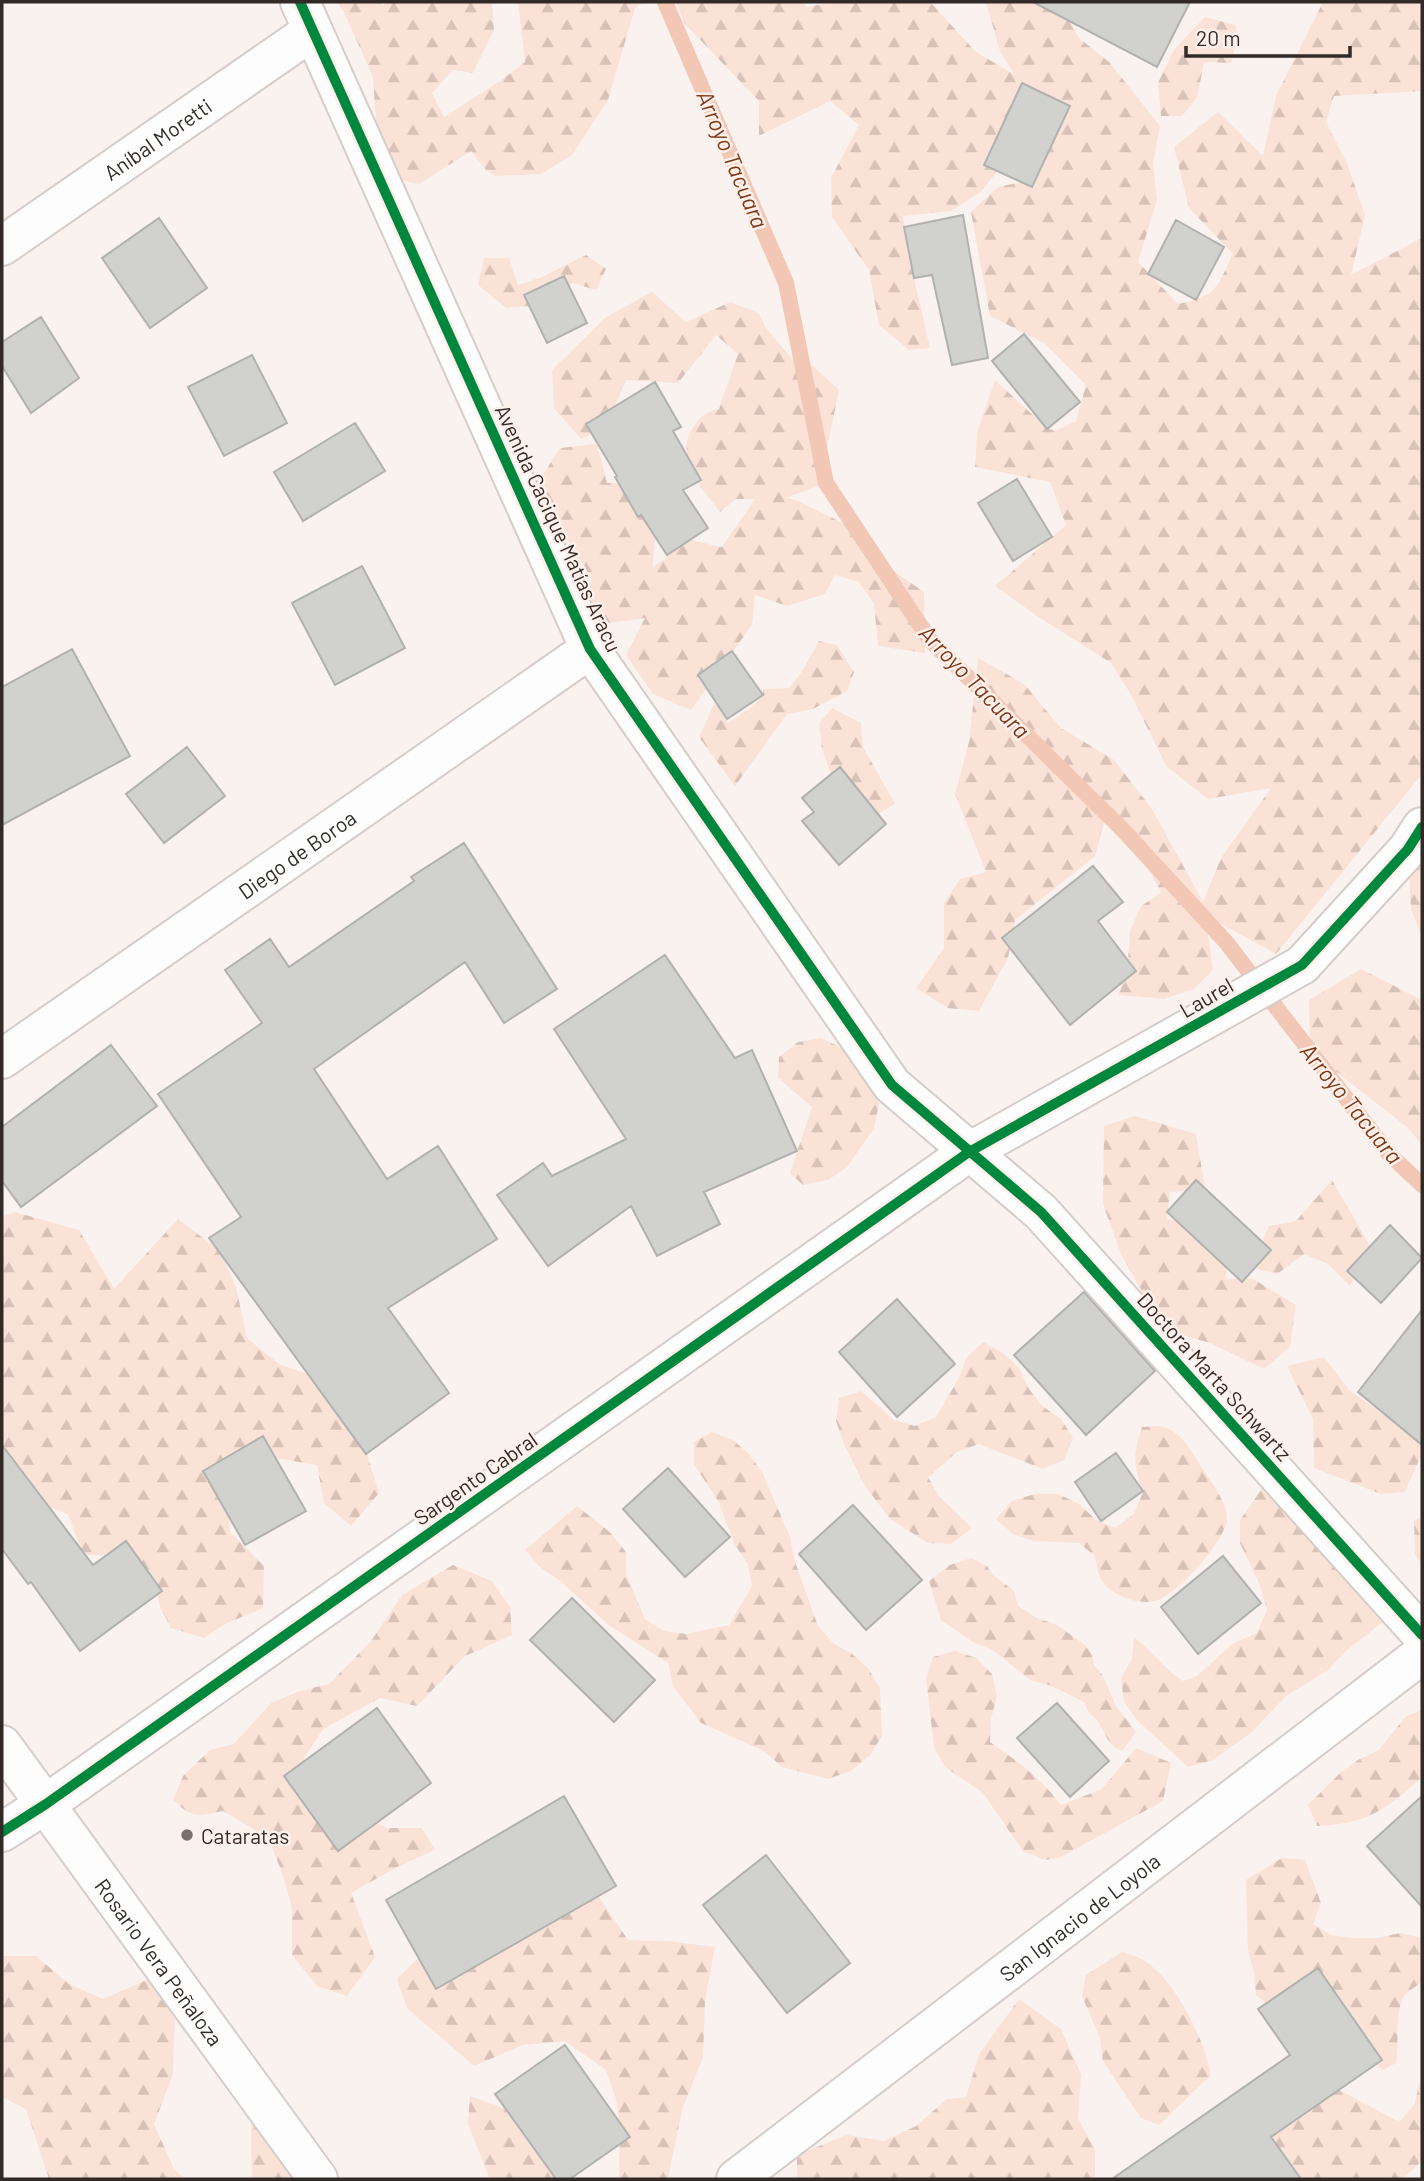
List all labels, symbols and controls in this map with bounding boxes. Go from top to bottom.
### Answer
scale bar [1186,14,1350,58]
text: 20 m [1196,25,1241,50]
water label: Arroyo Tacuara [691,86,775,232]
street label: Aníbal Moretti [99,92,216,184]
street label: Avenida Cacique Matías Aracu [491,400,627,656]
water label: Arroyo Tacuara [914,618,1036,744]
street label: Diego de Boroa [233,804,360,903]
street label: Laurel [1175,972,1237,1022]
water label: Arroyo Tacuara [1295,1037,1409,1169]
street label: Doctora Marta Schwartz [1133,1287,1297,1465]
street label: Sargento Cabral [408,1426,542,1530]
place label: Cataratas [201,1823,289,1848]
marker: Cataratas [179,1827,195,1843]
street label: San Ignacio de Loyola [994,1847,1164,1986]
street label: Rosario Vera Peñaloza [91,1873,229,2050]

